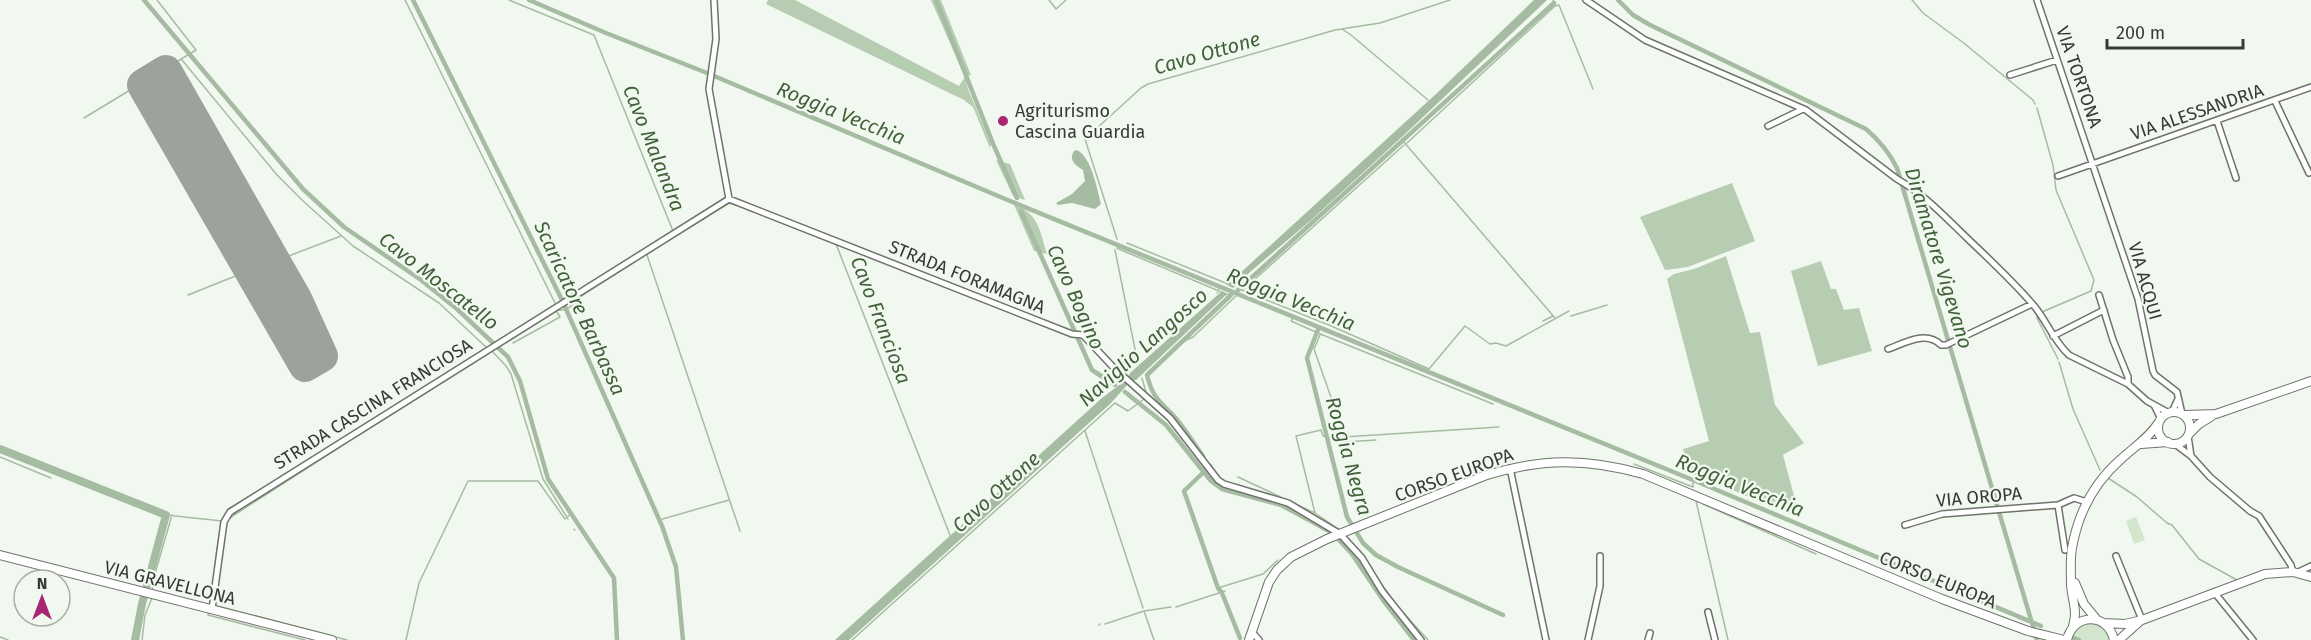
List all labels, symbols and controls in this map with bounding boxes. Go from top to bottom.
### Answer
scale bar [2107,12,2244,50]
text: 200 m [2116,22,2165,44]
street label: VIA TORTONA [2051,23,2107,131]
water label: Cavo Ottone [1151,26,1263,80]
water label: Roggia Vecchia [773,76,909,150]
street label: VIA ALESSANDRIA [2128,79,2267,145]
water label: Cavo Malandra [618,81,690,215]
place label: Agriturismo Cascina Guardia [1015,100,1145,143]
marker: Agriturismo Cascina Guardia [996,114,1010,128]
water label: Diramatore Vigevano [1900,164,1978,352]
water label: Scaricatore Barbassa [529,216,631,399]
water label: Cavo Moscatello [374,227,504,335]
street label: STRADA FORAMAGNA [886,236,1049,319]
street label: VIA ACQUI [2123,240,2167,322]
water label: Cavo Bogino [1042,241,1110,353]
water label: Cavo Franciosa [846,253,916,387]
water label: Roggia Vecchia [1223,262,1359,336]
water label: Naviglio Langosco [1074,283,1212,411]
street label: STRADA CASCINA FRANCIOSA [270,333,477,474]
water label: Roggia Negra [1321,394,1377,518]
street label: CORSO EUROPA [1392,443,1517,507]
water label: Cavo Ottone [947,446,1045,538]
water label: Roggia Vecchia [1672,448,1808,522]
street label: VIA OROPA [1935,482,2023,512]
street label: CORSO EUROPA [1876,546,2000,614]
street label: VIA GRAVELLONA [102,556,239,610]
north arrow [12,568,72,628]
text: N [37,574,47,593]

